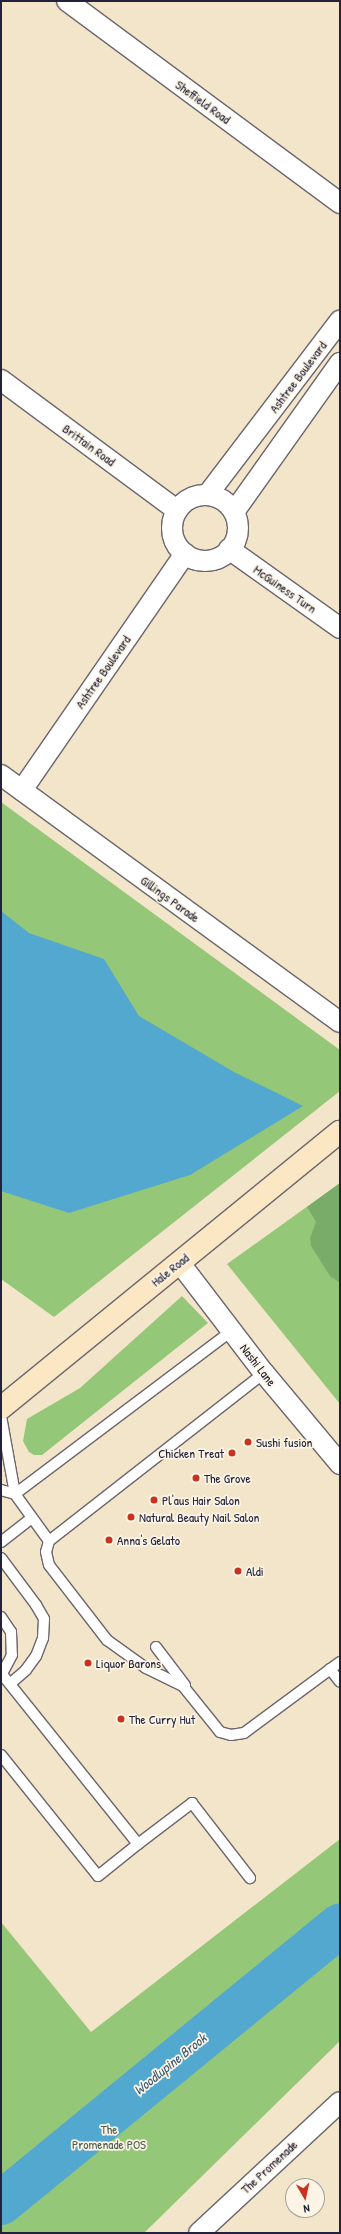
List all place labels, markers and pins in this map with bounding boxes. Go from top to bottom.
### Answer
place label: Sushi fusion [256,1434,312,1450]
marker: Sushi fusion [243,1437,253,1447]
place label: Chicken Treat [158,1445,224,1461]
marker: Chicken Treat [227,1448,237,1458]
place label: The Grove [204,1470,251,1486]
marker: The Grove [191,1473,201,1483]
place label: Pl'aus Hair Salon [162,1492,240,1508]
marker: Pl'aus Hair Salon [149,1495,159,1505]
place label: Natural Beauty Nail Salon [139,1509,259,1525]
marker: Natural Beauty Nail Salon [126,1512,136,1522]
place label: Anna's Gelato [117,1532,180,1548]
marker: Anna's Gelato [104,1535,114,1545]
place label: Aldi [246,1563,264,1579]
marker: Aldi [233,1566,243,1576]
place label: Liquor Barons [96,1655,161,1671]
marker: Liquor Barons [83,1658,93,1668]
place label: The Curry Hut [129,1711,195,1727]
marker: The Curry Hut [116,1714,126,1724]

